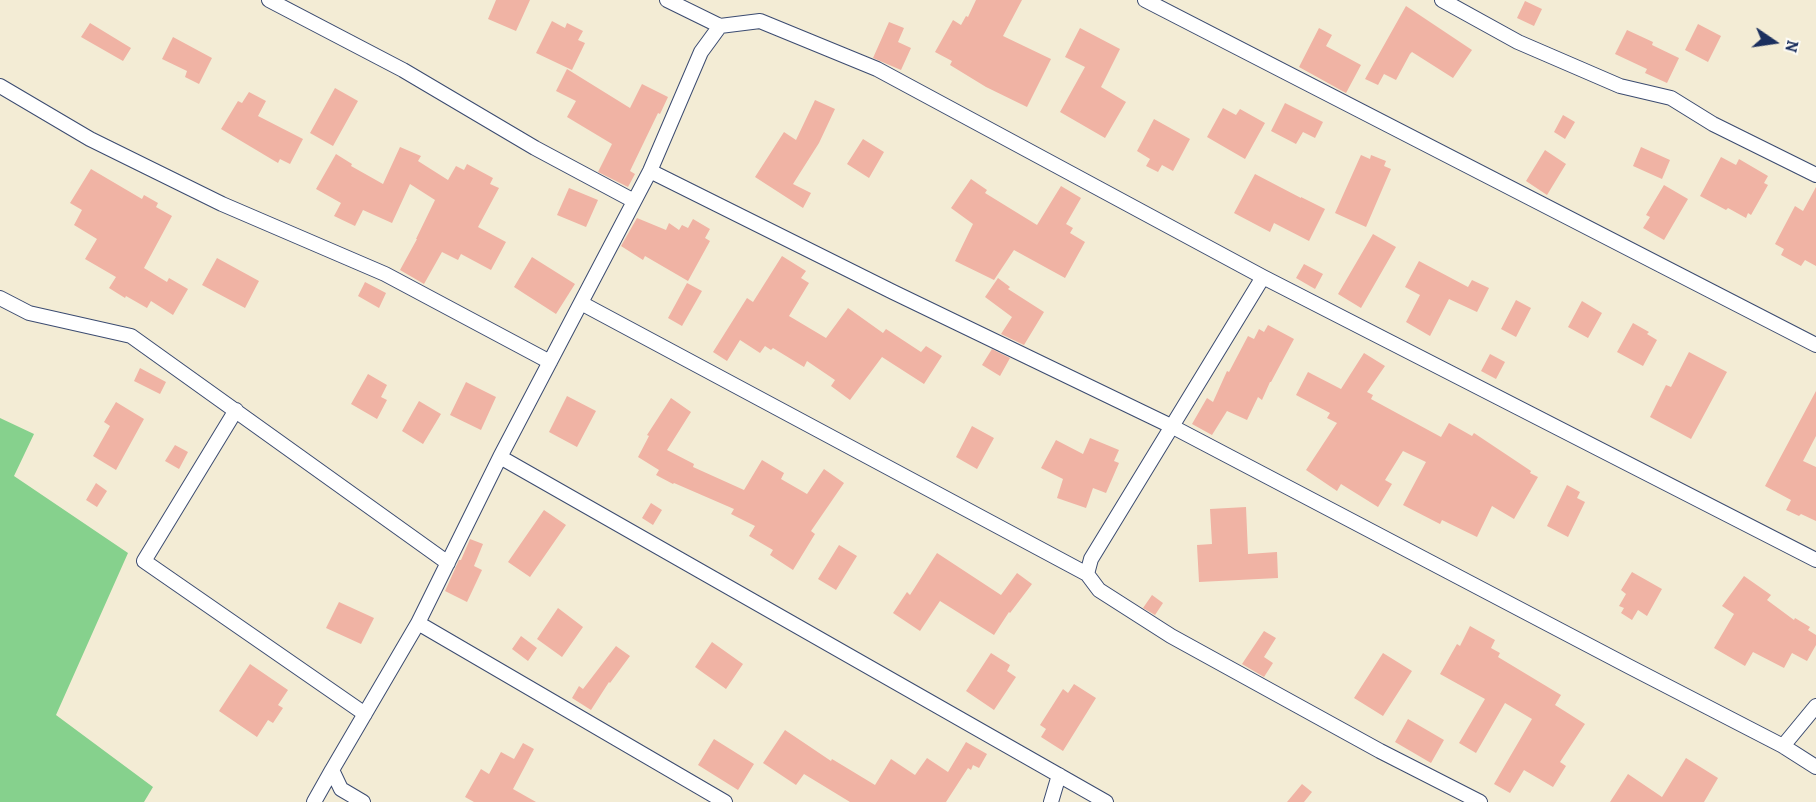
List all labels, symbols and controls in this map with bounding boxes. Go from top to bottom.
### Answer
north arrow [1744,12,1804,72]
text: N [1780,38,1804,54]

